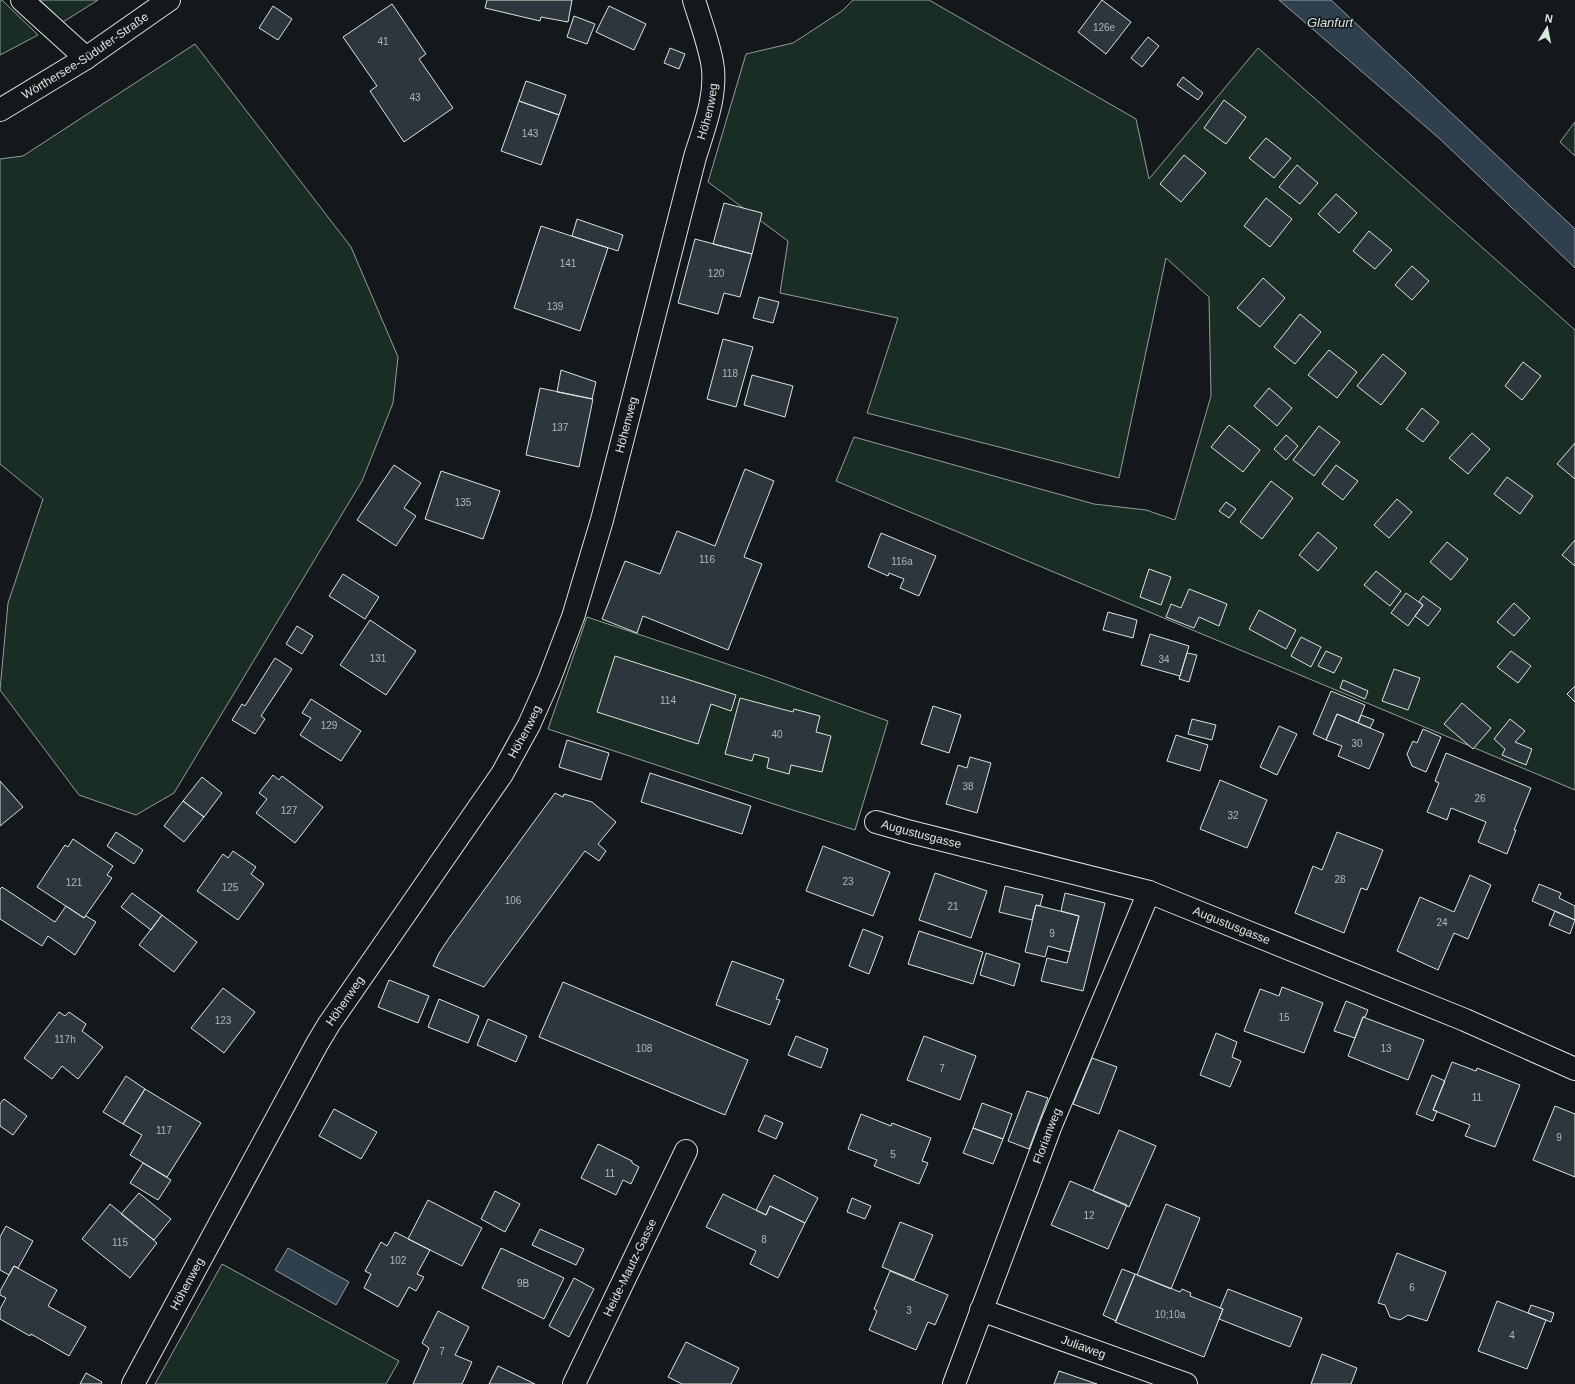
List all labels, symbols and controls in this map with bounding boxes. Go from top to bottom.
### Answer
north arrow [1527,8,1567,48]
street label: Wörthersee-Südufer-Straße [19,9,151,102]
text: N [1544,12,1554,25]
water label: Glanfurt [1307,15,1355,30]
house number: 126e [1093,22,1116,33]
house number: 41 [377,36,389,47]
street label: Höhenweg [694,83,720,141]
house number: 43 [409,92,421,103]
house number: 143 [522,128,539,139]
house number: 141 [560,258,577,269]
house number: 120 [708,268,725,279]
house number: 139 [547,301,564,312]
house number: 118 [722,368,738,379]
street label: Höhenweg [612,395,640,454]
house number: 137 [552,422,569,433]
house number: 135 [455,497,472,508]
house number: 116 [699,554,715,565]
house number: 116a [891,556,913,567]
house number: 131 [370,653,387,664]
house number: 34 [1158,654,1170,665]
house number: 114 [660,695,676,706]
street label: Höhenweg [505,703,544,760]
house number: 129 [321,720,338,731]
house number: 40 [771,729,783,740]
house number: 30 [1351,738,1363,749]
house number: 38 [962,781,974,792]
house number: 26 [1474,793,1486,804]
house number: 127 [281,805,298,816]
house number: 32 [1227,810,1239,821]
street label: Augustusgasse [880,817,963,851]
house number: 28 [1334,874,1346,885]
house number: 23 [842,876,854,887]
house number: 121 [66,877,83,888]
house number: 125 [222,882,239,893]
house number: 106 [505,895,522,906]
house number: 21 [947,901,959,912]
street label: Augustusgasse [1191,904,1273,948]
house number: 24 [1436,917,1448,928]
house number: 9 [1049,928,1055,939]
street label: Höhenweg [323,973,367,1029]
house number: 15 [1278,1012,1290,1023]
house number: 123 [215,1015,232,1026]
house number: 117h [54,1034,76,1045]
house number: 108 [636,1043,653,1054]
house number: 13 [1380,1043,1392,1054]
house number: 7 [939,1063,945,1074]
house number: 11 [1472,1092,1483,1103]
street label: Florianweg [1030,1106,1064,1166]
house number: 117 [156,1125,172,1136]
house number: 9 [1556,1132,1562,1143]
house number: 5 [890,1149,896,1160]
house number: 11 [605,1168,616,1179]
house number: 12 [1083,1210,1095,1221]
street label: Heide-Mautz-Gasse [600,1216,659,1319]
house number: 8 [761,1234,767,1245]
house number: 115 [112,1237,128,1248]
street label: Höhenweg [167,1255,207,1312]
house number: 102 [390,1255,407,1266]
house number: 9B [517,1278,529,1289]
house number: 6 [1409,1282,1415,1293]
house number: 3 [906,1305,912,1316]
house number: 10;10a [1155,1309,1186,1320]
house number: 4 [1509,1330,1515,1341]
street label: Juliaweg [1059,1332,1108,1362]
house number: 7 [439,1346,445,1357]

